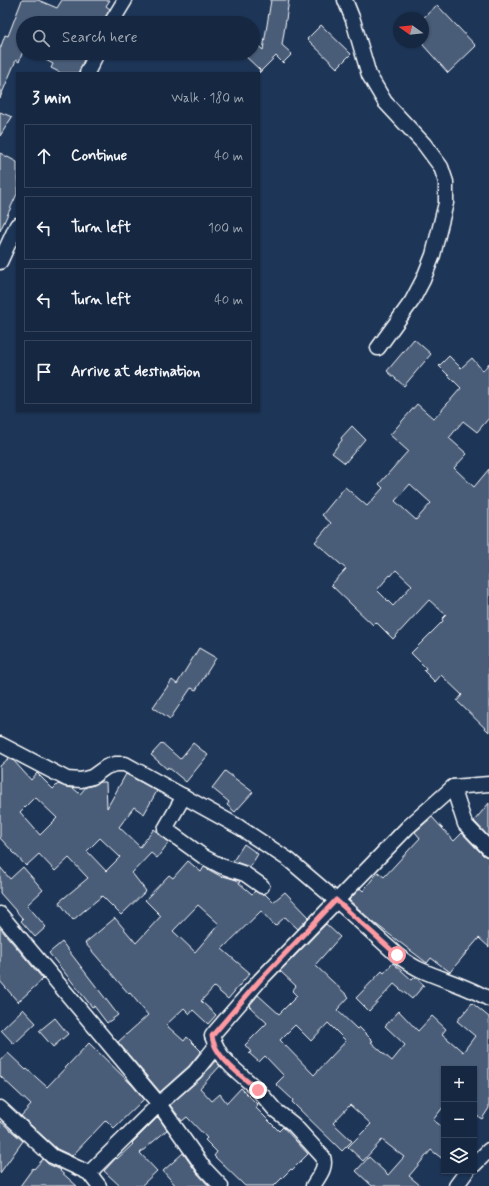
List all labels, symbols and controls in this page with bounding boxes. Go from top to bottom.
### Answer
north arrow [393,12,429,48]
search box [16,16,260,60]
icon: search [30,27,52,49]
text: Search here [62,28,138,48]
text: 3 min [32,87,71,109]
text: Walk · 180 m [171,90,244,107]
icon: ahead [33,145,55,167]
text: Continue [71,146,127,166]
text: 40 m [214,148,243,165]
icon: left [33,217,55,239]
text: Turn left [71,218,131,238]
text: 100 m [208,220,243,237]
icon: left [33,289,55,311]
text: Turn left [71,290,131,310]
text: 40 m [214,292,243,309]
icon: arrive [33,361,55,383]
text: Arrive at destination [71,362,200,382]
route start [388,946,406,964]
map controls [441,1066,477,1174]
button: + [441,1066,477,1102]
route end [249,1081,267,1099]
button: − [441,1102,477,1138]
button: layers [441,1138,477,1174]

